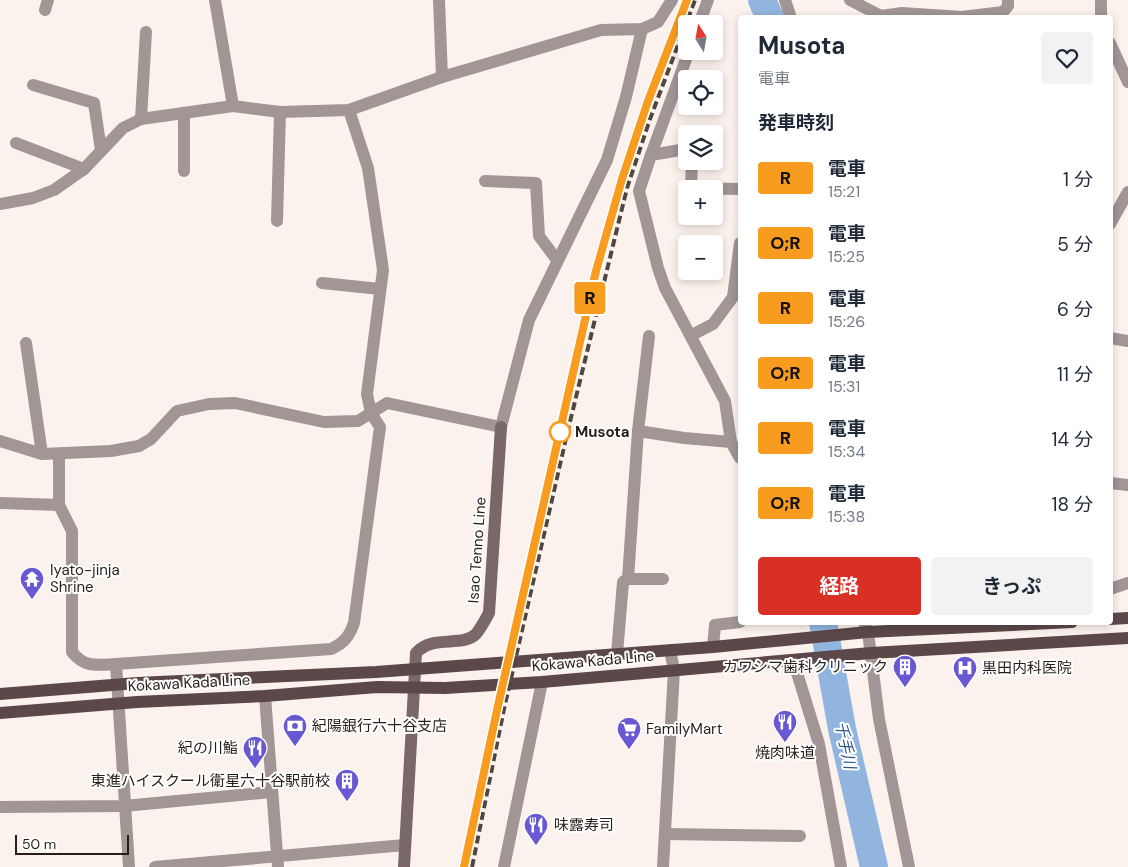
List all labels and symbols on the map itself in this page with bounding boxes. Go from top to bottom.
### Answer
north arrow [678,15,722,60]
line badge: R [574,282,606,314]
marker: Musota [549,421,571,443]
place label: Musota [575,422,630,442]
street label: Isao Tenno Line [463,496,491,604]
place label: Iyato-jinja Shrine [50,560,120,597]
temple icon: Iyato-jinja Shrine [19,566,45,600]
street label: Kokawa Kada Line [531,646,655,676]
building icon: カワシマ歯科クリニック [892,654,918,688]
hospital icon: 黒田内科医院 [952,655,978,689]
place label: カワシマ歯科クリニック [723,657,888,677]
place label: 黒田内科医院 [982,658,1072,678]
street label: Kokawa Kada Line [127,670,251,696]
restaurant icon: 焼肉味道 [772,709,798,743]
bank icon: 紀陽銀行六十谷支店 [282,713,308,747]
place label: 紀陽銀行六十谷支店 [312,716,447,736]
supermarket icon: FamilyMart [616,716,642,750]
place label: FamilyMart [646,719,723,739]
water label: 千手川 [830,719,861,773]
restaurant icon: 紀の川鮨 [242,735,268,769]
place label: 紀の川鮨 [178,738,238,758]
place label: 焼肉味道 [755,743,815,763]
building icon: 東進ハイスクール衛星六十谷駅前校 [334,768,360,802]
place label: 東進ハイスクール衛星六十谷駅前校 [91,771,330,791]
restaurant icon: 味露寿司 [523,812,549,846]
place label: 味露寿司 [554,815,614,835]
scale bar [15,832,129,855]

